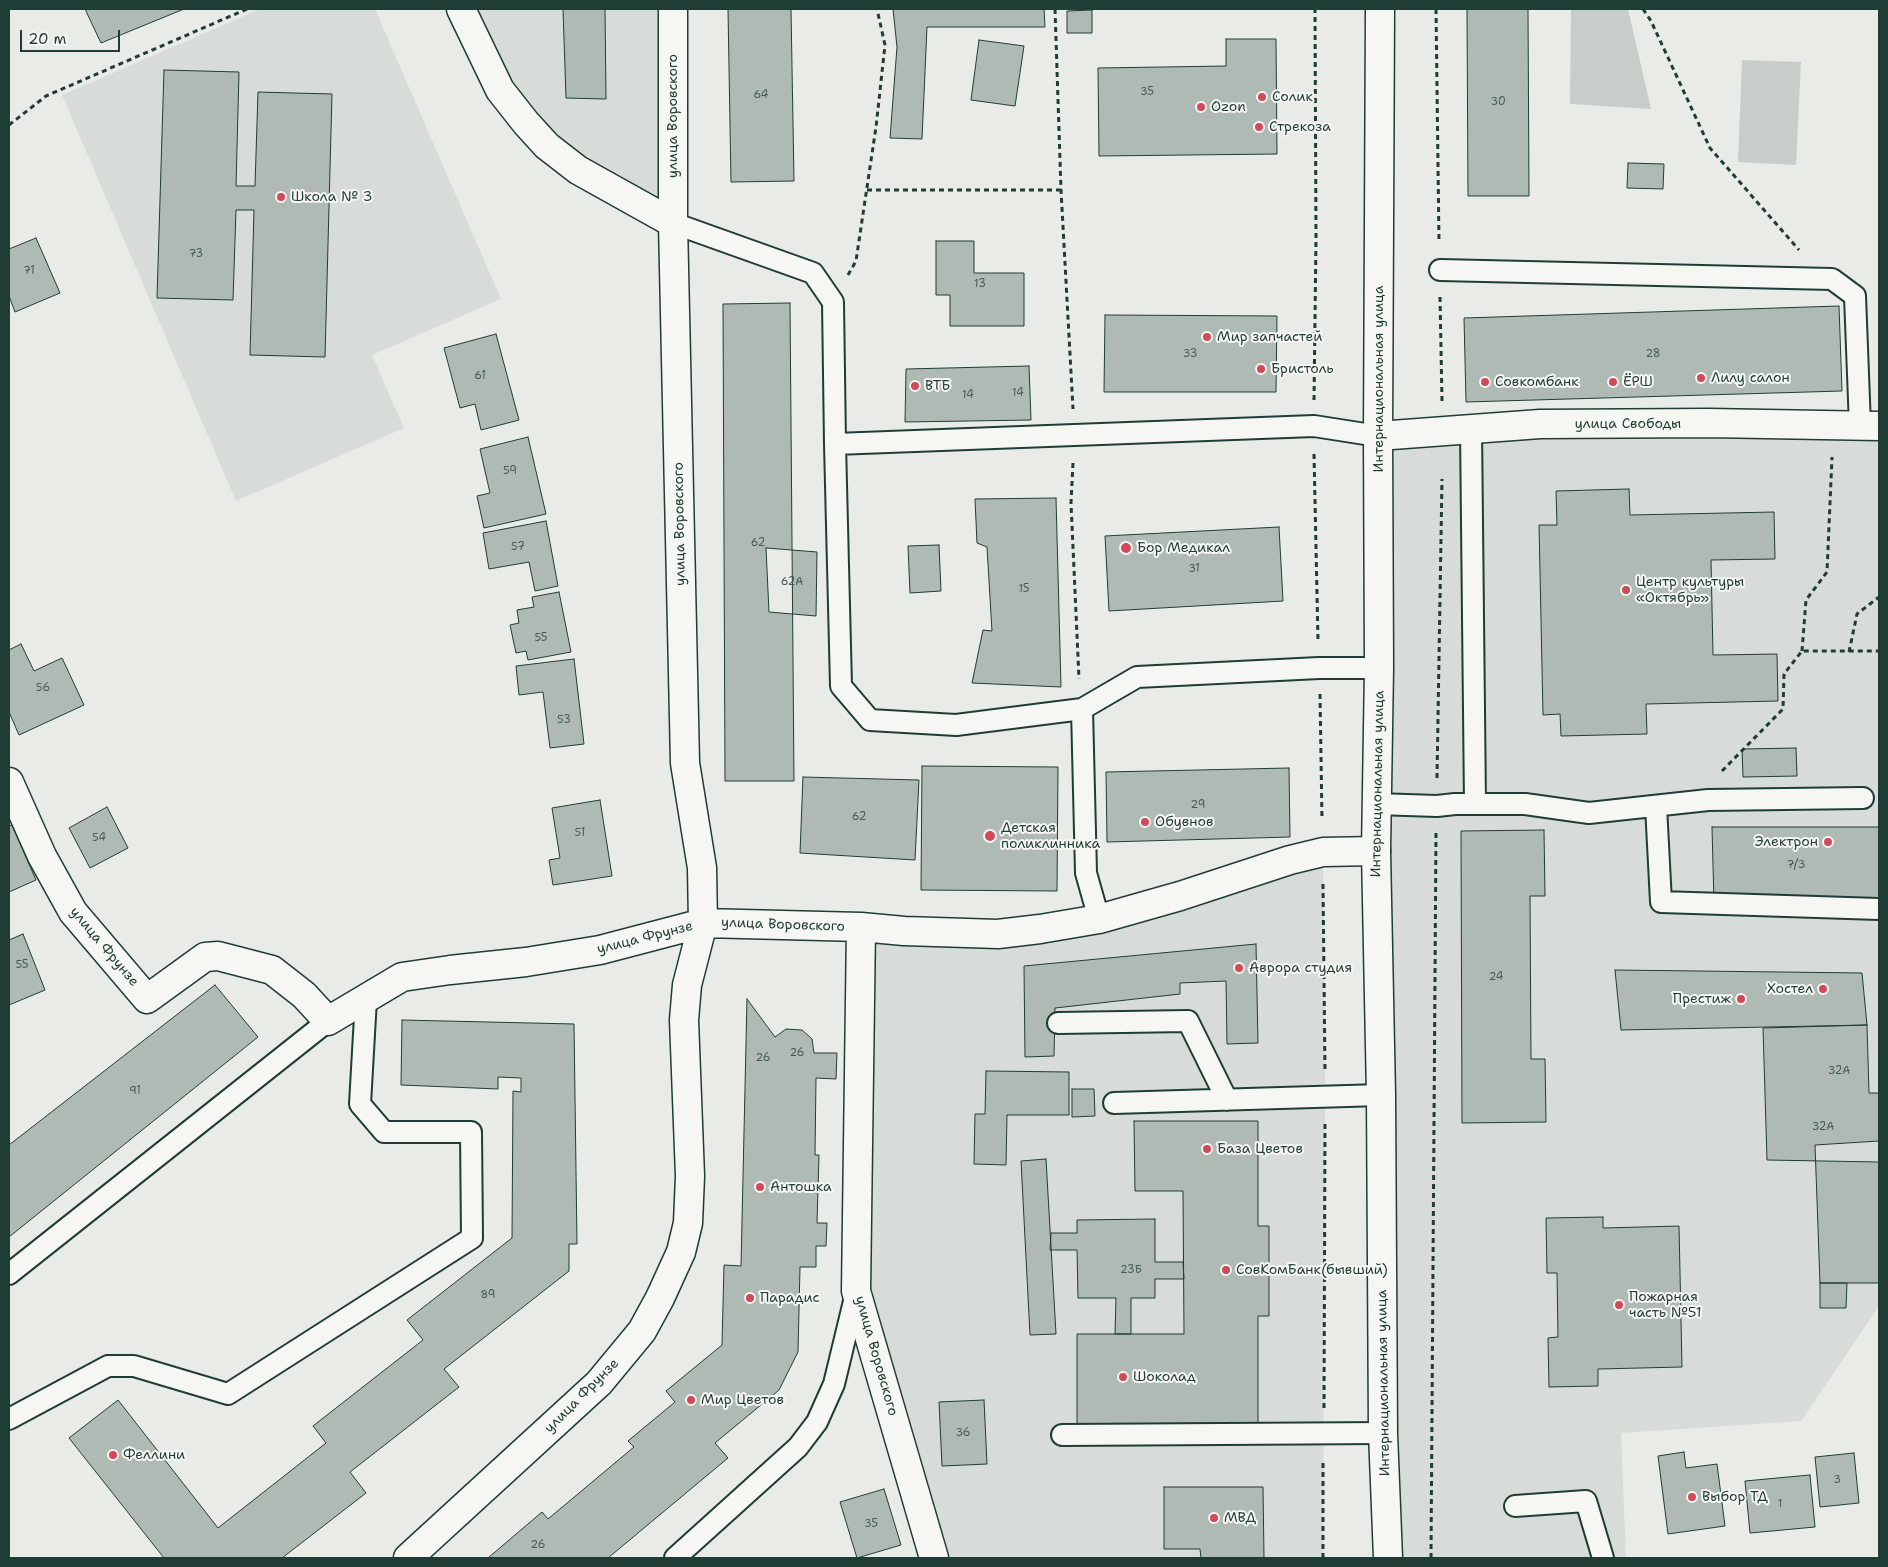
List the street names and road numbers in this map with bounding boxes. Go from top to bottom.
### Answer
street label: улица Воровского [665,54,681,178]
street label: Интернациональная улица [1371,286,1387,472]
street label: улица Свободы [1575,416,1681,432]
street label: улица Воровского [671,462,689,586]
street label: Интернациональная улица [1368,690,1388,878]
street label: улица Фрунзе [66,904,142,990]
street label: улица Воровского [721,914,845,936]
street label: улица Фрунзе [595,918,695,958]
street label: Интернациональная улица [1374,1289,1394,1477]
street label: улица Воровского [851,1294,901,1418]
street label: улица Фрунзе [541,1355,623,1437]

